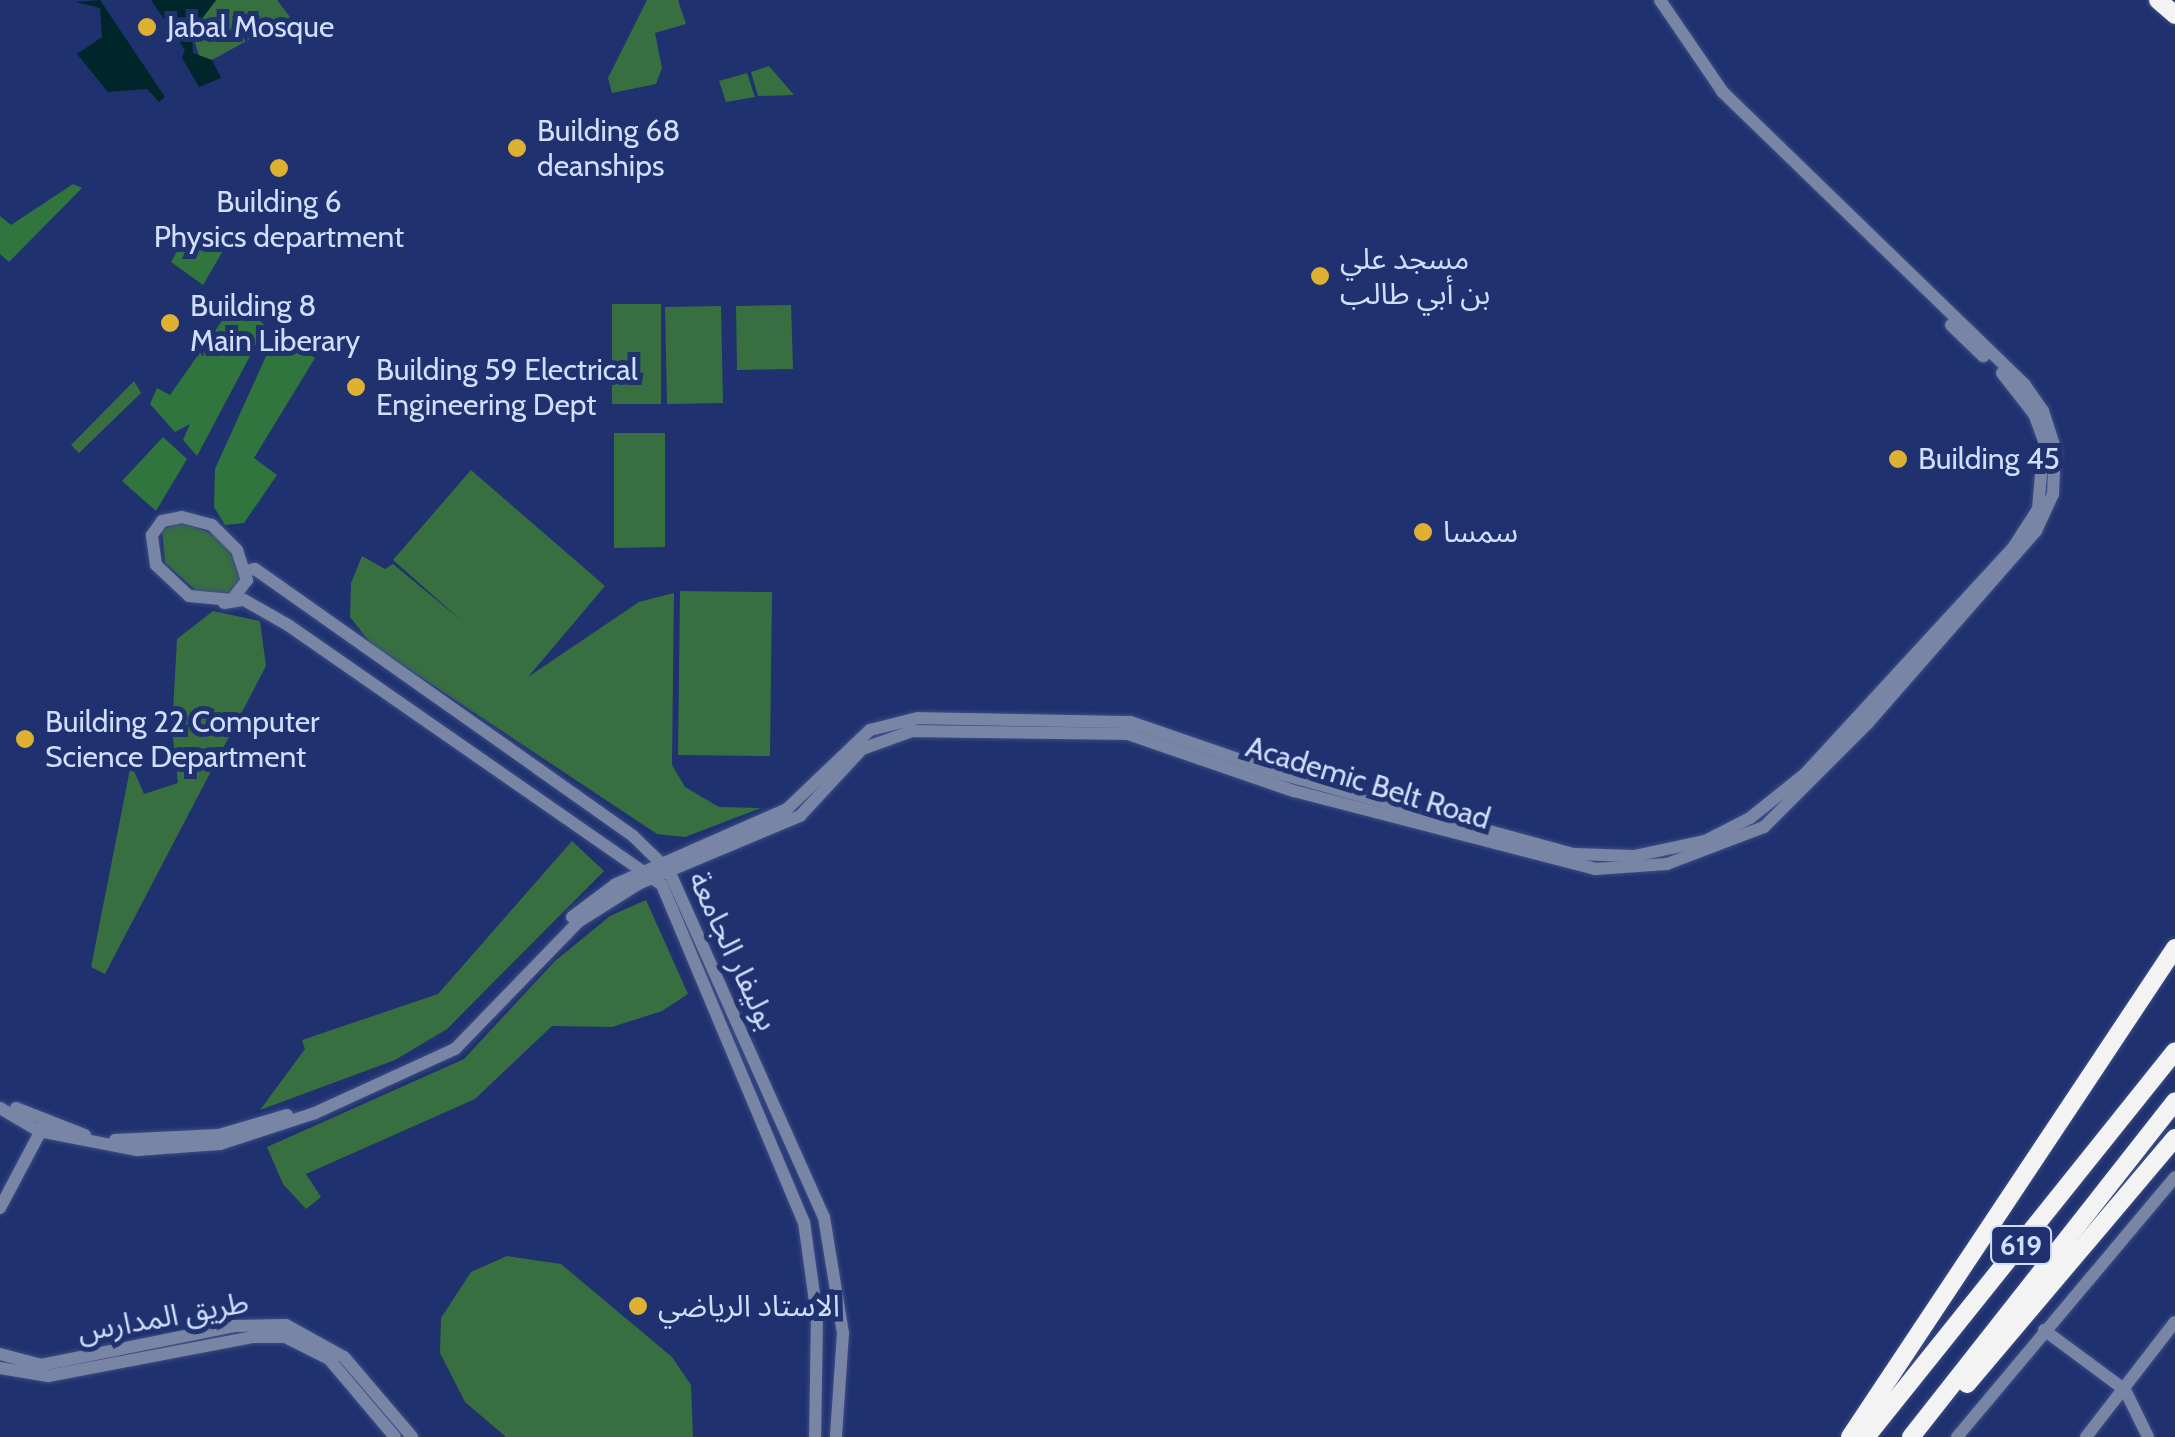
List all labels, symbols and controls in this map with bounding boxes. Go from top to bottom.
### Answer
place label: Jabal Mosque [167,9,334,45]
marker: Jabal Mosque [136,16,158,38]
place label: Building 68 deanships [537,113,680,184]
marker: Building 68 deanships [506,137,528,159]
marker: Building 6 Physics department [268,157,290,179]
place label: Building 6 Physics department [154,184,404,254]
place label: مسجد علي بن أبي طالب [1340,241,1490,312]
marker: مسجد علي بن أبي طالب [1309,265,1331,287]
place label: Building 8 Main Liberary [190,288,360,358]
marker: Building 8 Main Liberary [159,312,181,334]
place label: Building 59 Electrical Engineering Dept [376,352,638,422]
marker: Building 59 Electrical Engineering Dept [345,376,367,398]
place label: Building 45 [1918,441,2060,477]
marker: Building 45 [1887,448,1909,470]
place label: سمسا [1443,514,1518,550]
marker: سمسا [1412,521,1434,543]
place label: Building 22 Computer Science Department [45,704,320,774]
marker: Building 22 Computer Science Department [14,728,36,750]
street label: Academic Belt Road [1242,729,1494,837]
street label: بوليفار الجامعة [680,866,786,1036]
road number: 619 [1988,1222,2054,1268]
street label: طريق المدارس [75,1284,251,1350]
place label: الاستاد الرياضي [658,1288,840,1324]
marker: الاستاد الرياضي [627,1295,649,1317]

